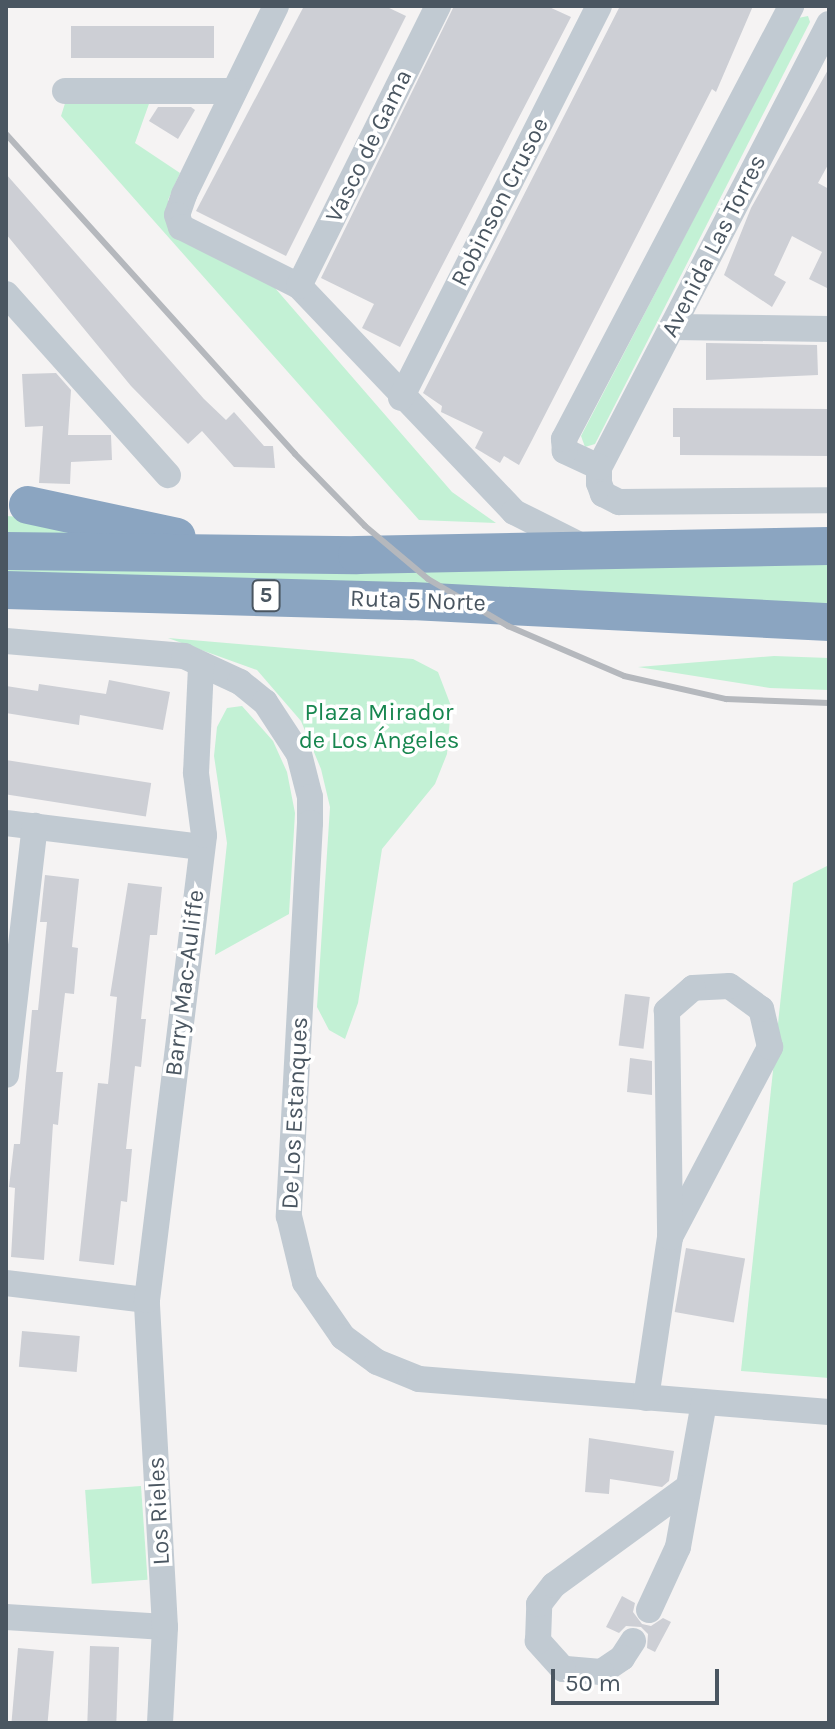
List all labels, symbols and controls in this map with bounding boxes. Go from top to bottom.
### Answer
street label: Vasco de Gama [320,65,418,227]
street label: Robinson Crusoe [445,113,555,291]
street label: Avenida Las Torres [656,150,772,342]
road number: 5 [250,578,282,614]
street label: Ruta 5 Norte [350,584,486,618]
park label: Plaza Mirador de Los Ángeles [299,699,459,755]
street label: Barry Mac-Auliffe [159,888,211,1078]
street label: De Los Estanques [276,1016,314,1210]
street label: Los Rieles [142,1456,176,1566]
scale bar [555,1653,723,1703]
text: 50 m [565,1669,621,1697]

